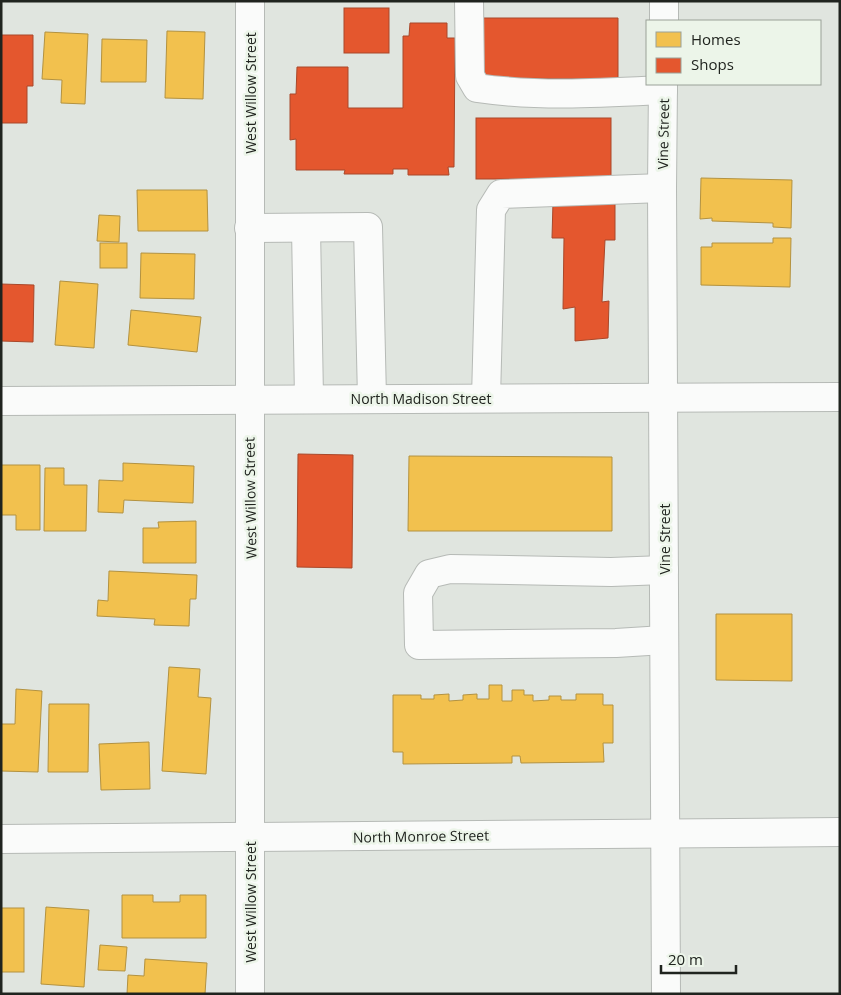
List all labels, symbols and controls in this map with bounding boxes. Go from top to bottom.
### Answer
legend [646,20,821,85]
text: Homes [691,29,741,49]
street label: West Willow Street [241,32,260,154]
text: Shops [691,54,734,74]
street label: Vine Street [653,98,673,170]
street label: North Madison Street [351,389,491,408]
street label: West Willow Street [239,437,261,559]
street label: Vine Street [655,503,674,575]
street label: North Monroe Street [353,825,489,847]
street label: West Willow Street [241,841,260,963]
scale bar [661,942,736,974]
text: 20 m [668,949,703,969]

